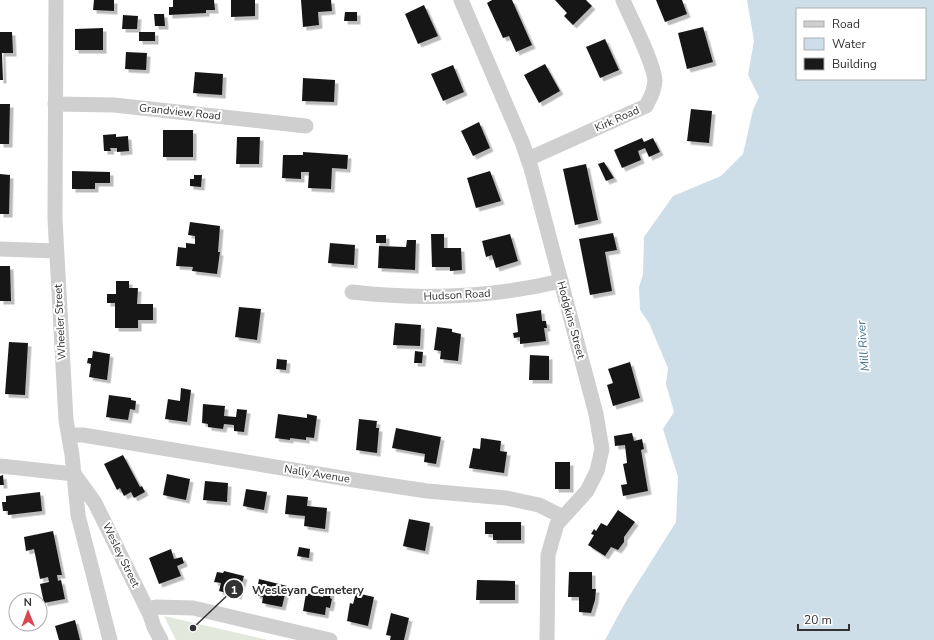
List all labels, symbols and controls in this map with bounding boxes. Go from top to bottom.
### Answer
legend [796,8,926,80]
text: Road [832,16,860,32]
text: Water [832,36,866,52]
text: Building [832,56,877,72]
street label: Grandview Road [138,100,222,124]
street label: Kirk Road [592,103,642,135]
street label: Hodgkins Street [553,280,589,361]
street label: Wheeler Street [51,284,69,360]
street label: Hudson Road [423,286,491,304]
water label: Mill River [853,319,873,372]
street label: Nally Avenue [283,461,351,487]
street label: Wesley Street [99,520,143,590]
callout: Wesleyan Cemetery [224,577,372,601]
text: 1 [230,582,238,598]
text: Wesleyan Cemetery [252,582,365,598]
north arrow [8,592,48,632]
text: N [24,595,32,610]
scale bar [798,606,849,632]
text: 20 m [804,612,832,628]

